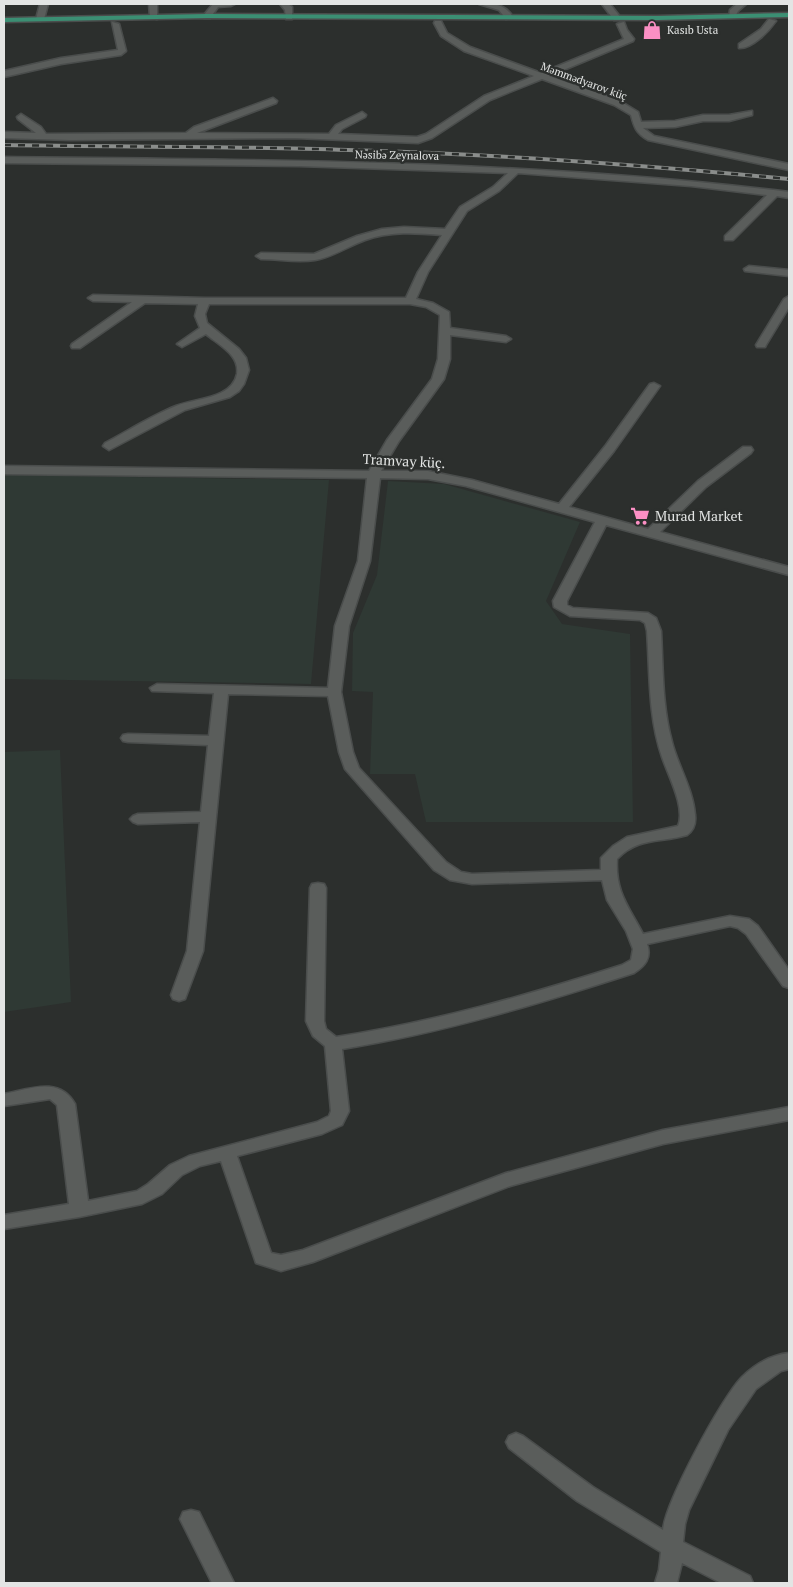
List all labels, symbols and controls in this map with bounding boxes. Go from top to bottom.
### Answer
shop icon: Kasıb Usta [641,19,663,41]
place label: Kasıb Usta [667,23,719,37]
street label: Məmmədyarov küç [539,59,629,103]
street label: Nəsibə Zeynalova [355,147,440,163]
street label: Tramvay küç. [362,449,446,472]
supermarket icon: Murad Market [629,505,651,527]
place label: Murad Market [655,506,743,525]

